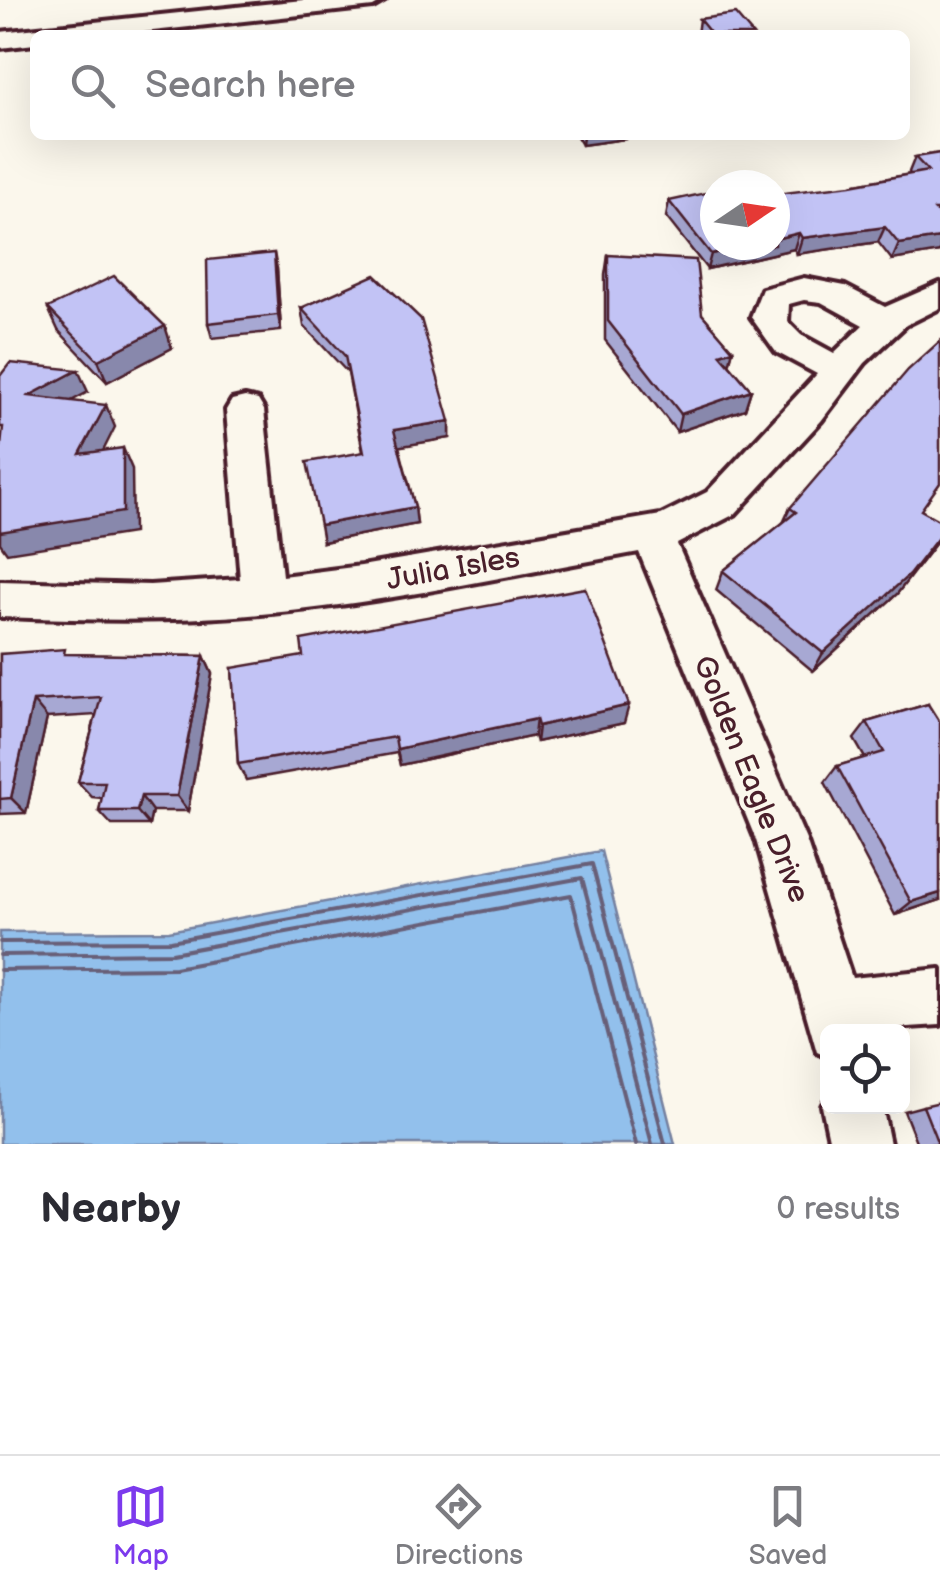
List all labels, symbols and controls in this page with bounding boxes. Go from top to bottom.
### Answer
search box [30,30,910,140]
icon: search [65,58,120,113]
text: Search here [145,63,356,108]
north arrow [700,170,790,260]
street label: Julia Isles [384,540,523,598]
street label: Golden Eagle Drive [685,651,817,908]
map controls [820,1024,910,1114]
button: locate [820,1024,910,1114]
text: Nearby [40,1184,180,1235]
text: 0 results [777,1190,900,1229]
tab: Map [113,1479,169,1572]
tab: Directions [394,1479,523,1572]
tab: Saved [749,1479,827,1572]

